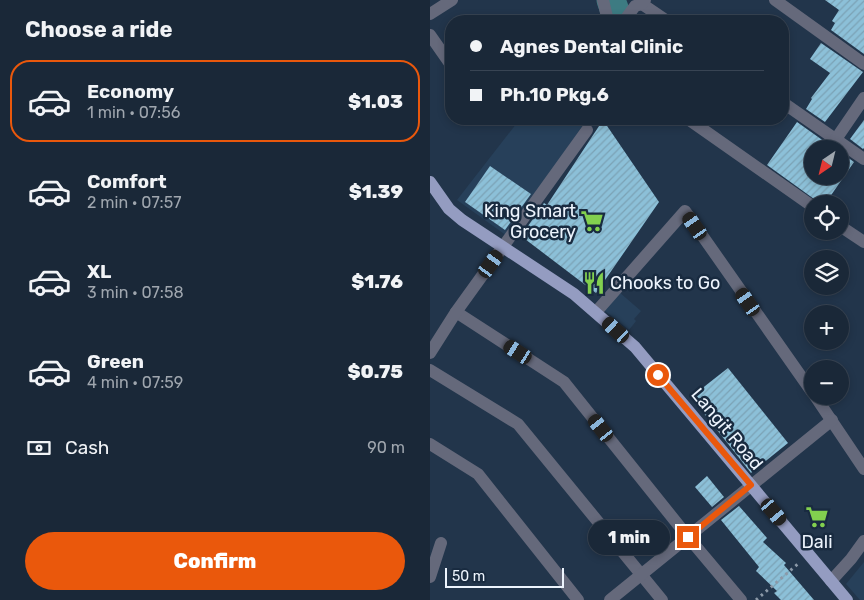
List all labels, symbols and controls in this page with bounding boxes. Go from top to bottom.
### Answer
text: Choose a ride [25,16,172,43]
text: Agnes Dental Clinic [500,35,683,58]
icon: car [27,79,72,124]
text: Economy [87,80,174,103]
text: Ph.10 Pkg.6 [500,83,609,106]
text: $1.03 [348,90,403,113]
text: 1 min · 07:56 [87,103,180,122]
north arrow [804,140,849,185]
map controls [804,140,849,405]
icon: car [27,169,72,214]
text: Comfort [87,170,167,193]
text: $1.39 [349,180,403,203]
text: 2 min · 07:57 [87,193,181,212]
button: locate [804,195,849,240]
place label: King Smart Grocery [484,200,576,243]
supermarket icon: King Smart Grocery [579,208,605,234]
car [680,209,709,243]
car [476,247,505,281]
button: layers [804,250,849,295]
icon: car [27,259,72,304]
text: XL [87,260,111,283]
text: $1.76 [351,270,403,293]
restaurant icon: Chooks to Go [581,270,607,296]
place label: Chooks to Go [610,272,720,294]
text: 3 min · 07:58 [87,283,184,302]
car [733,285,762,319]
button: + [804,305,849,350]
car [599,314,632,346]
car [501,338,534,366]
icon: car [27,349,72,394]
text: Green [87,350,144,373]
text: $0.75 [348,360,403,383]
button: − [804,360,849,405]
route start [647,364,669,386]
text: 4 min · 07:59 [87,373,183,392]
street label: Langit Road [686,384,768,474]
car [585,412,616,444]
icon: cash [25,434,53,462]
text: Cash [65,436,109,459]
text: 90 m [367,438,405,457]
car [758,496,789,528]
supermarket icon: Dali [804,504,830,530]
callout: 1 min [588,520,670,554]
route end [677,526,699,548]
text: 1 min [608,528,650,547]
place label: Dali [801,531,833,553]
button: Confirm [25,532,405,590]
scale bar [445,565,564,588]
text: 50 m [452,568,485,585]

